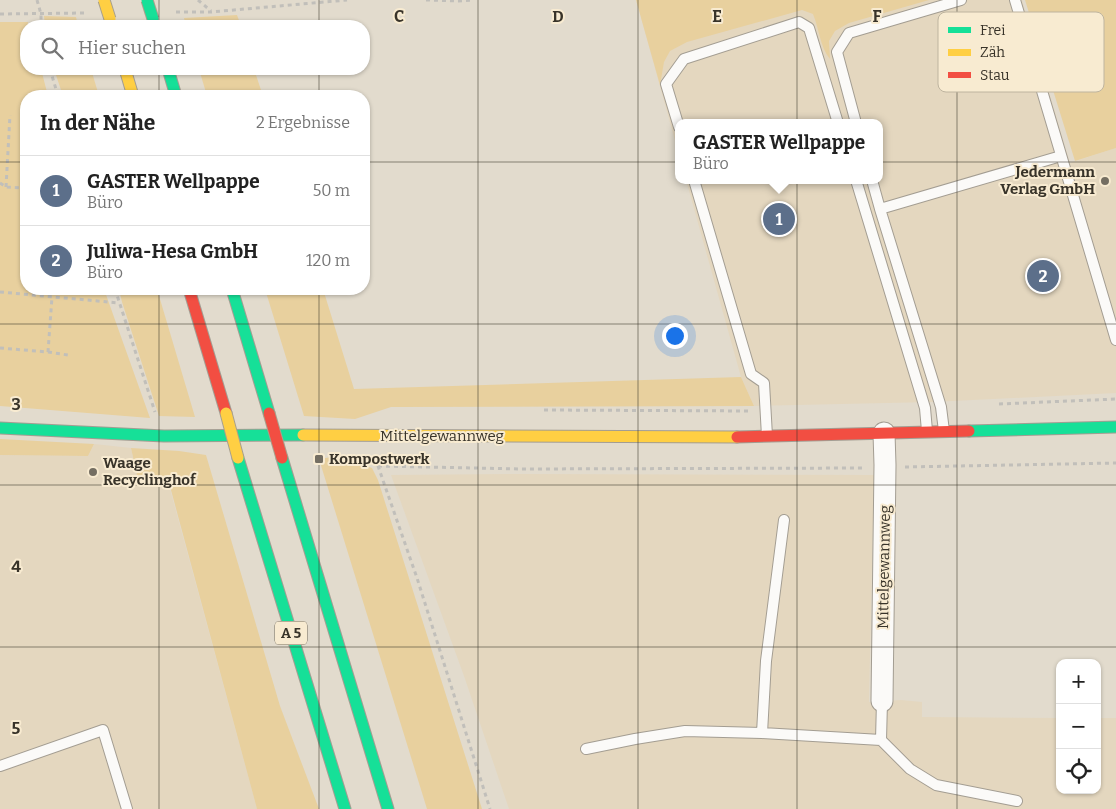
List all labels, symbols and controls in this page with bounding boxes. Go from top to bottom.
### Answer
text: C [394,7,404,26]
text: D [552,7,564,26]
text: E [712,7,722,26]
text: F [873,7,882,26]
legend [938,12,1104,92]
search box [20,20,370,75]
text: Frei [980,22,1005,39]
icon: search [38,34,66,62]
text: Hier suchen [78,36,186,59]
text: Zäh [980,44,1005,61]
text: Stau [980,67,1010,84]
text: In der Nähe [40,110,155,136]
text: 2 Ergebnisse [256,113,350,132]
popup [675,119,883,184]
text: GASTER Wellpappe [693,131,865,154]
text: Büro [693,154,729,173]
place label: Jedermann Verlag GmbH [1000,163,1095,198]
text: GASTER Wellpappe [87,170,260,193]
marker: Jedermann Verlag GmbH [1099,175,1111,187]
text: 1 [53,181,59,200]
text: 50 m [313,181,350,200]
text: Büro [87,193,123,212]
pin: 1 [763,200,795,238]
text: Juliwa-Hesa GmbH [87,240,258,263]
text: 2 [51,251,61,270]
text: 120 m [306,251,350,270]
pin: 2 [1027,257,1059,295]
text: Büro [87,263,123,282]
your location [662,323,688,349]
text: 3 [11,395,21,414]
street label: Mittelgewannweg [380,427,504,445]
place label: Kompostwerk [329,450,430,468]
marker: Kompostwerk [313,453,325,465]
place label: Waage Recyclinghof [103,454,197,489]
marker: Waage Recyclinghof [87,466,99,478]
street label: Mittelgewannweg [874,505,894,629]
text: 4 [11,557,21,576]
road number: A 5 [275,622,307,644]
map controls [1056,659,1101,794]
button: + [1056,659,1101,704]
button: − [1056,704,1101,749]
text: 5 [12,719,21,738]
button: locate [1056,749,1101,794]

